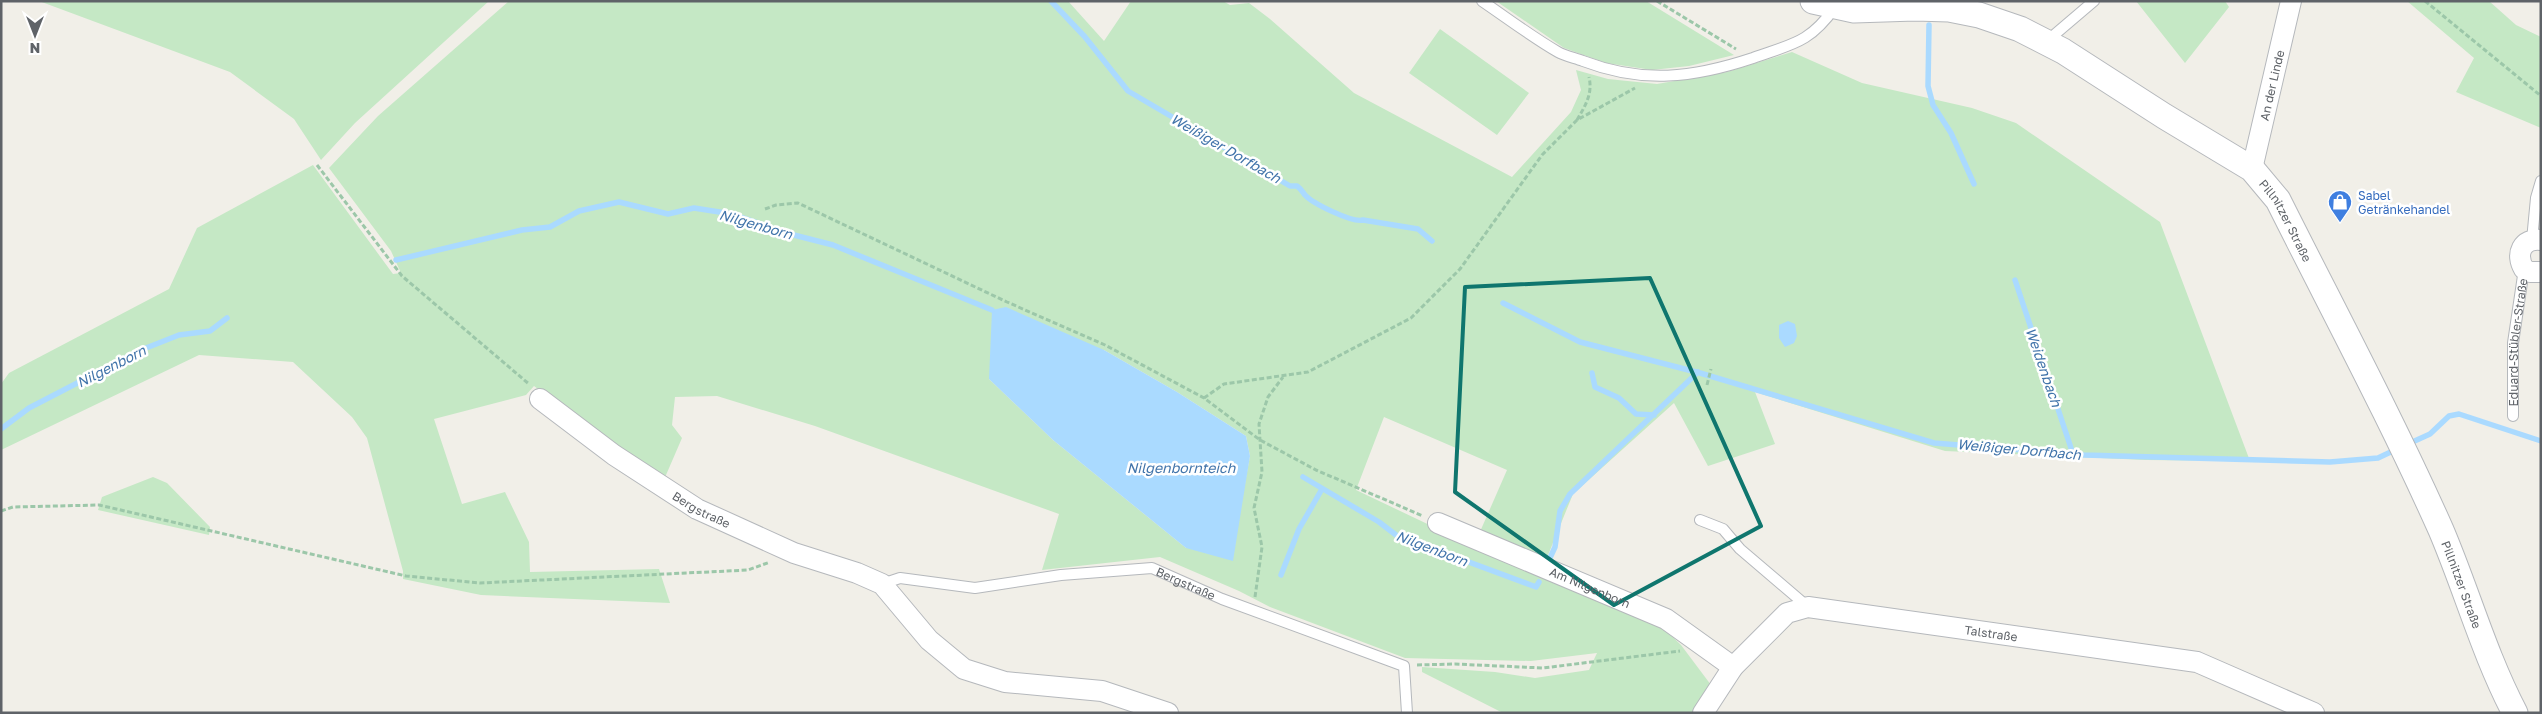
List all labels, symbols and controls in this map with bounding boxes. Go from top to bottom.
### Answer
north arrow [10,10,60,60]
text: N [30,40,40,57]
street label: An der Linde [2256,48,2287,122]
water label: Weißiger Dorfbach [1168,110,1285,187]
street label: Pillnitzer Straße [2256,176,2315,264]
place label: Sabel Getränkehandel [2358,188,2450,217]
shop icon: Sabel Getränkehandel [2327,189,2353,223]
water label: Nilgenborn [718,205,796,243]
street label: Eduard-Stübler-Straße [2506,277,2530,406]
water label: Weidenbach [2022,325,2066,410]
water label: Nilgenborn [74,341,150,391]
water label: Weißiger Dorfbach [1956,435,2083,463]
water label: Nilgenbornteich [1127,459,1237,476]
street label: Bergstraße [670,488,733,531]
water label: Nilgenborn [1394,527,1471,570]
street label: Pillnitzer Straße [2439,538,2485,631]
street label: Bergstraße [1154,563,1218,603]
street label: Am Nilgenborn [1547,563,1633,611]
street label: Talstraße [1964,622,2019,644]

